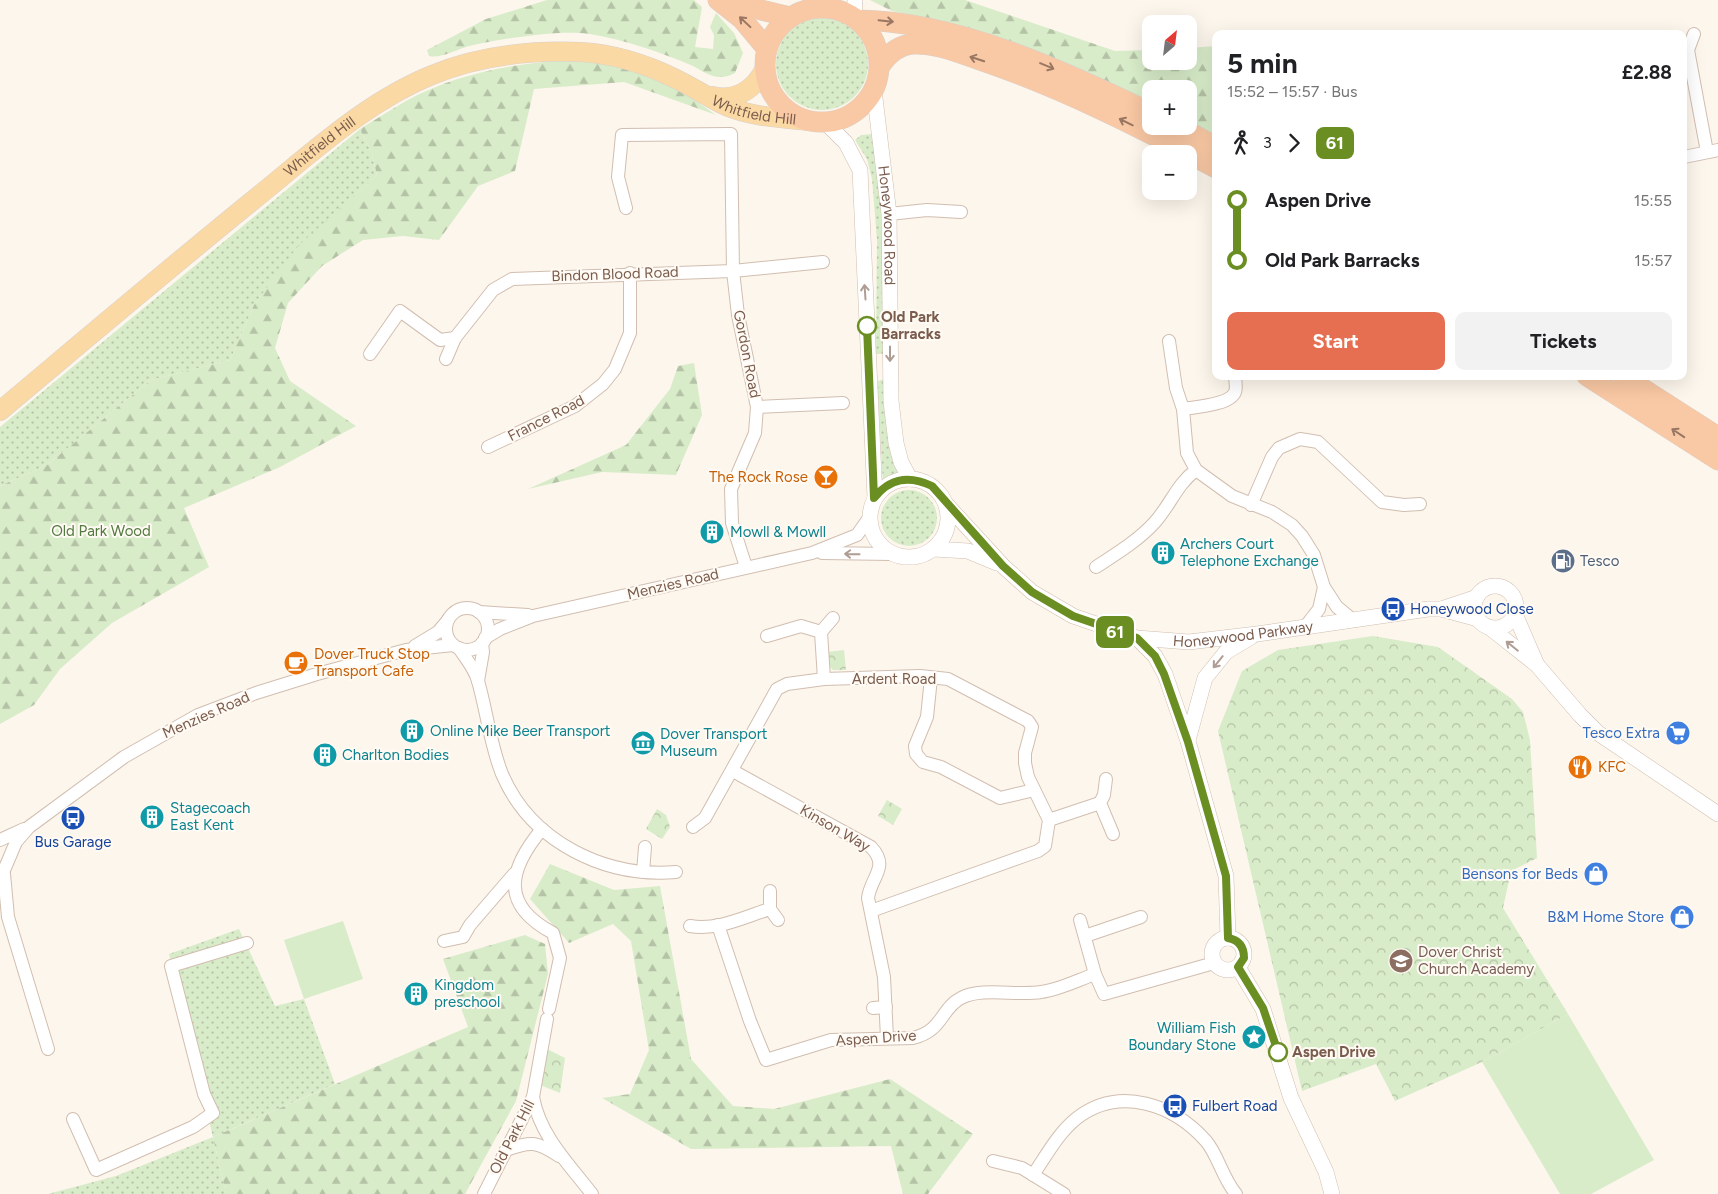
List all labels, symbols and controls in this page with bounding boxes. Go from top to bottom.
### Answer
north arrow [1142,15,1198,70]
map controls [1142,15,1197,200]
one-way arrow [738,16,751,28]
one-way arrow [878,16,894,26]
text: 5 min [1227,46,1298,80]
one-way arrow [969,54,985,64]
text: £2.88 [1622,61,1672,84]
one-way arrow [1039,62,1054,72]
button: + [1142,80,1197,135]
text: 15:52 – 15:57 · Bus [1227,82,1357,101]
street label: Whitfield Hill [709,91,797,129]
street label: Whitfield Hill [280,112,359,180]
one-way arrow [1119,117,1134,127]
icon: walk [1227,129,1255,157]
icon: forward [1280,129,1308,157]
text: 61 [1326,132,1344,154]
text: 3 [1263,133,1272,152]
button: − [1142,145,1197,200]
street label: Honeywood Road [874,164,899,285]
text: Aspen Drive [1265,189,1371,212]
text: 15:55 [1634,191,1672,210]
text: Old Park Barracks [1265,249,1420,272]
text: 15:57 [1634,251,1672,270]
street label: Bindon Blood Road [551,263,679,285]
one-way arrow [861,284,870,300]
street label: Gordon Road [730,308,764,400]
place label: Old Park Barracks [881,308,941,343]
button: Start [1227,312,1445,370]
button: Tickets [1455,312,1672,370]
marker: Old Park Barracks [857,316,877,336]
one-way arrow [885,346,895,362]
street label: France Road [505,391,587,445]
one-way arrow [1671,428,1685,438]
bar icon: The Rock Rose [813,464,839,490]
place label: The Rock Rose [709,468,808,486]
building icon: Mowll & Mowll [699,519,725,545]
park label: Old Park Wood [51,522,151,540]
place label: Mowll & Mowll [730,523,826,541]
place label: Archers Court Telephone Exchange [1180,535,1319,570]
building icon: Archers Court Telephone Exchange [1150,540,1176,566]
fuel station icon: Tesco [1550,548,1576,574]
one-way arrow [844,549,860,559]
place label: Tesco [1580,552,1620,570]
street label: Menzies Road [625,565,721,603]
bus stop icon: Honeywood Close [1380,596,1406,622]
place label: Honeywood Close [1410,600,1534,618]
line badge: 61 [1092,616,1138,648]
street label: Honeywood Parkway [1172,617,1315,651]
text: 61 [1106,621,1124,643]
one-way arrow [1506,641,1519,652]
place label: Dover Truck Stop Transport Cafe [314,645,430,680]
cafe icon: Dover Truck Stop Transport Cafe [283,650,309,676]
one-way arrow [1212,655,1223,668]
street label: Ardent Road [852,670,936,688]
street label: Menzies Road [160,688,252,742]
building icon: Online Mike Beer Transport [399,718,425,744]
supermarket icon: Tesco Extra [1665,720,1691,746]
place label: Online Mike Beer Transport [430,722,611,740]
place label: Tesco Extra [1583,724,1660,742]
place label: Dover Transport Museum [660,725,768,760]
museum icon: Dover Transport Museum [630,730,656,756]
building icon: Charlton Bodies [312,742,338,768]
place label: Charlton Bodies [342,746,449,764]
restaurant icon: KFC [1567,754,1593,780]
place label: KFC [1598,758,1626,776]
place label: Stagecoach East Kent [170,799,250,834]
street label: Kinson Way [797,801,873,855]
building icon: Stagecoach East Kent [139,804,165,830]
bus stop icon: Bus Garage [60,805,86,831]
place label: Bus Garage [35,833,112,851]
shop icon: Bensons for Beds [1583,861,1609,887]
place label: Bensons for Beds [1461,865,1578,883]
shop icon: B&M Home Store [1669,904,1695,930]
place label: B&M Home Store [1547,908,1664,926]
place label: Dover Christ Church Academy [1418,943,1534,978]
school or university icon: Dover Christ Church Academy [1388,948,1414,974]
place label: Kingdom preschool [434,976,500,1011]
building icon: Kingdom preschool [403,981,429,1007]
place label: William Fish Boundary Stone [1128,1019,1236,1054]
place icon: William Fish Boundary Stone [1241,1024,1267,1050]
street label: Aspen Drive [835,1026,917,1050]
marker: Aspen Drive [1268,1042,1288,1062]
place label: Aspen Drive [1292,1043,1376,1061]
bus stop icon: Fulbert Road [1162,1093,1188,1119]
street label: Old Park Hill [486,1097,538,1177]
place label: Fulbert Road [1192,1097,1278,1115]

